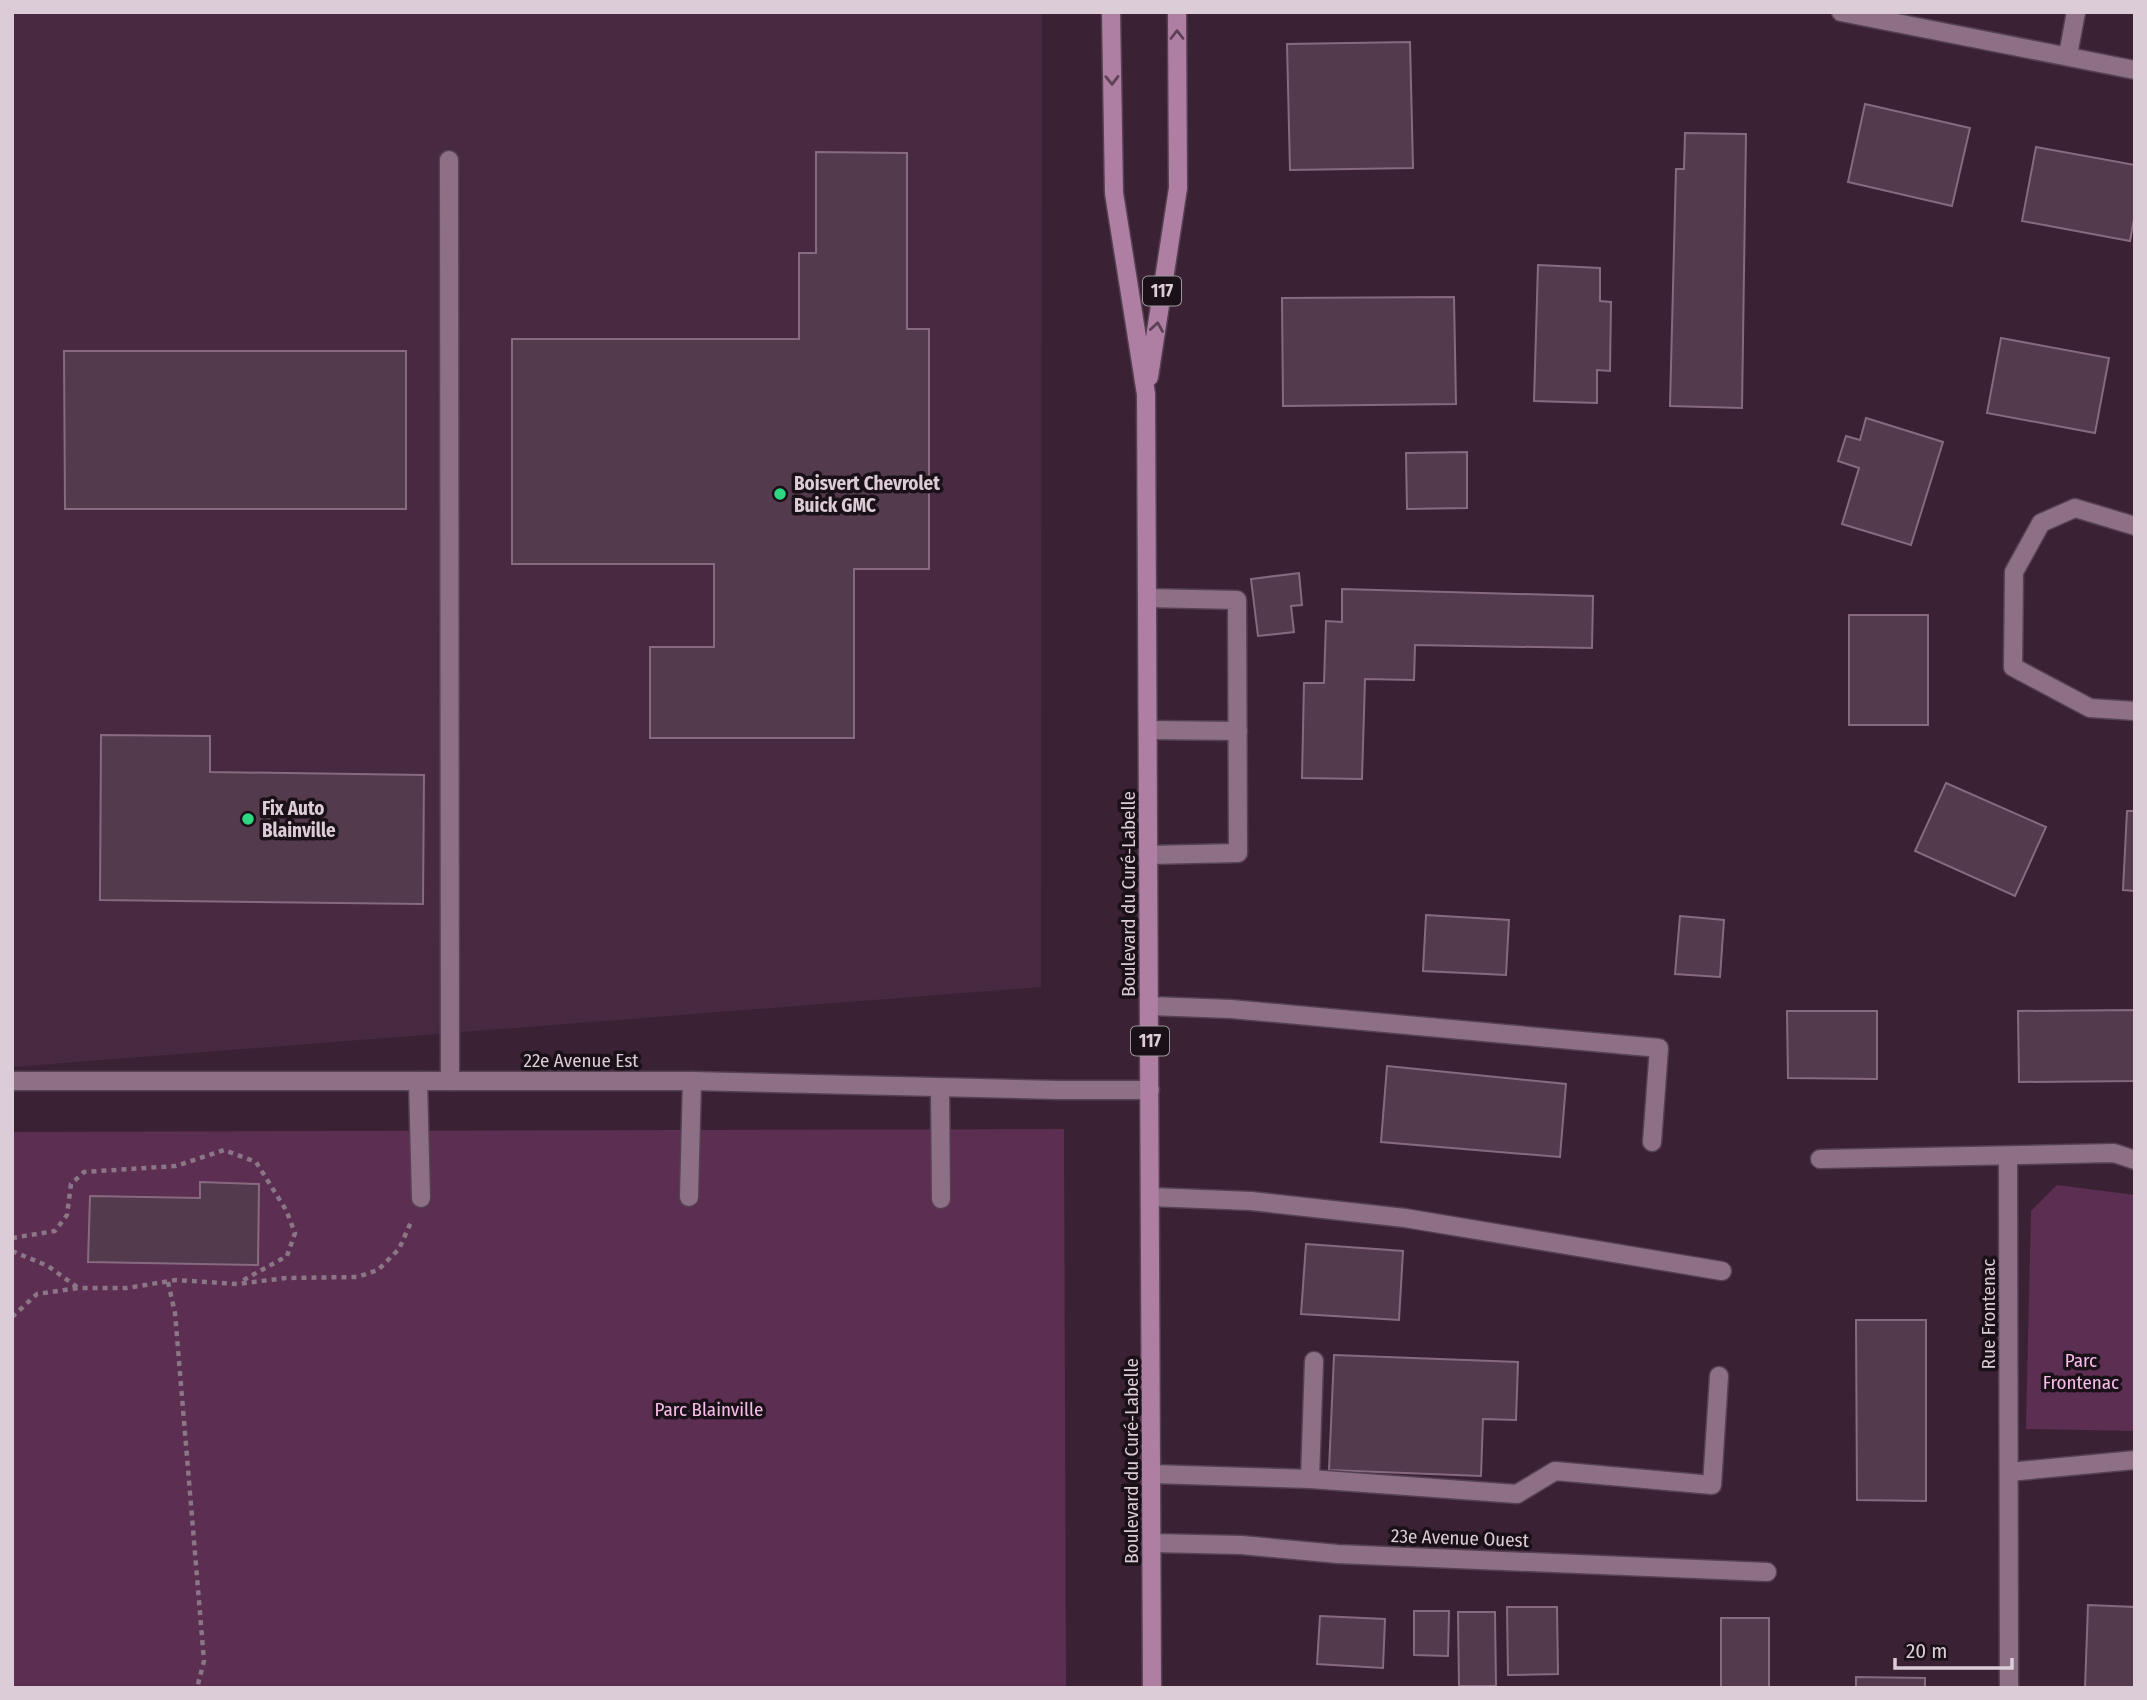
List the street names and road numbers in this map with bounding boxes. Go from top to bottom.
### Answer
road number: 117 [1143,276,1181,306]
street label: Boulevard du Curé-Labelle [1117,791,1140,997]
road number: 117 [1131,1026,1169,1056]
street label: 22e Avenue Est [524,1049,639,1072]
street label: Rue Frontenac [1977,1259,2000,1369]
street label: Boulevard du Curé-Labelle [1120,1358,1143,1564]
street label: 23e Avenue Ouest [1391,1524,1530,1552]

